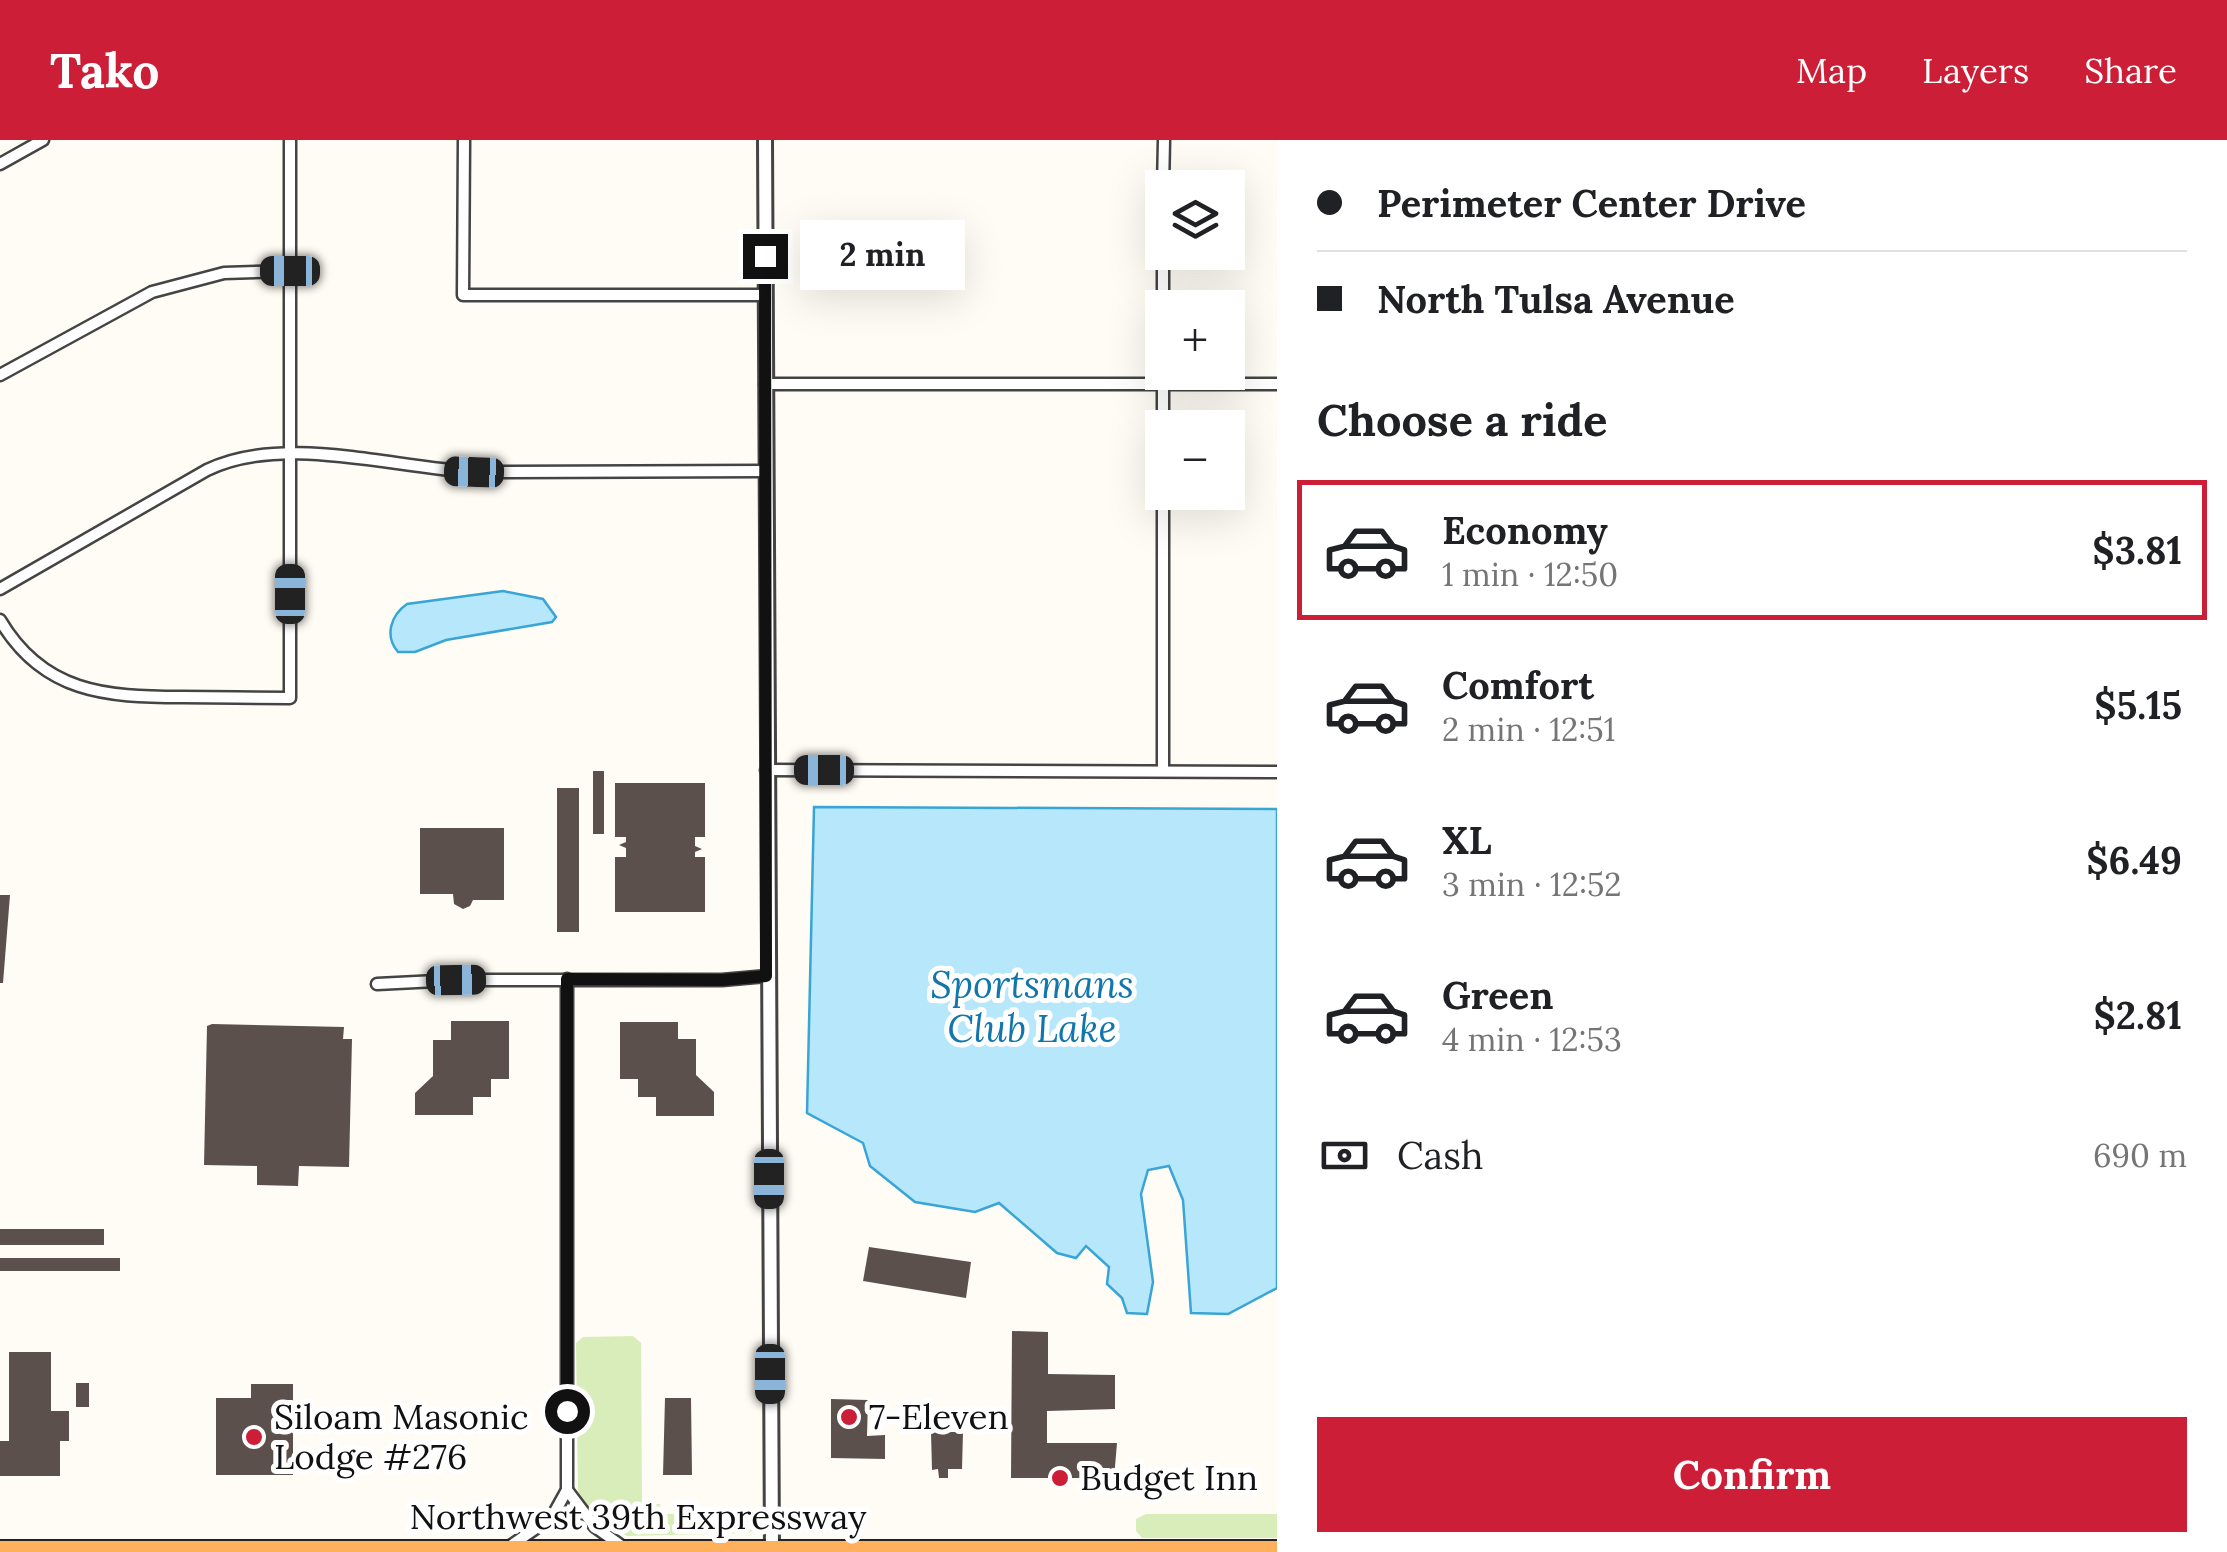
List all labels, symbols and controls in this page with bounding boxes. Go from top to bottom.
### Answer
text: Tako [50,40,159,101]
text: Map [1796,48,1867,93]
text: Layers [1922,48,2029,93]
text: Share [2084,48,2177,93]
map controls [1145,170,1245,510]
button: layers [1145,170,1245,270]
text: Perimeter Center Drive [1377,179,1806,227]
callout: 2 min [800,221,965,291]
route end [743,234,788,279]
text: 2 min [840,234,925,275]
car [260,256,320,286]
text: North Tulsa Avenue [1377,275,1735,323]
button: + [1145,290,1245,390]
text: Choose a ride [1317,391,1607,448]
button: − [1145,410,1245,510]
car [443,456,505,488]
icon: car [1322,505,1412,595]
text: Economy [1442,506,1608,554]
text: $3.81 [2092,526,2182,574]
text: 1 min · 12:50 [1442,554,1618,595]
car [275,564,305,624]
icon: car [1322,660,1412,750]
text: Comfort [1442,661,1594,709]
text: $5.15 [2094,681,2182,729]
text: 2 min · 12:51 [1442,709,1615,750]
car [794,755,854,785]
icon: car [1322,815,1412,905]
text: XL [1442,816,1492,864]
text: $6.49 [2086,836,2182,884]
text: 3 min · 12:52 [1442,864,1622,905]
water label: Sportsmans Club Lake [930,960,1134,1052]
car [426,964,486,996]
icon: car [1322,970,1412,1060]
text: Green [1442,971,1554,1019]
text: $2.81 [2093,991,2182,1039]
text: 4 min · 12:53 [1442,1019,1622,1060]
icon: cash [1317,1128,1372,1183]
text: Cash [1397,1131,1484,1179]
text: 690 m [2093,1135,2187,1176]
car [754,1149,784,1209]
car [755,1344,785,1404]
route start [545,1389,590,1434]
place label: Siloam Masonic Lodge #276 [274,1394,529,1479]
place label: 7-Eleven [869,1394,1009,1439]
marker: 7-Eleven [838,1406,860,1428]
button: Confirm [1317,1417,2187,1532]
marker: Siloam Masonic Lodge #276 [243,1426,265,1448]
place label: Budget Inn [1080,1455,1258,1500]
marker: Budget Inn [1049,1467,1071,1489]
street label: Northwest 39th Expressway [410,1494,867,1539]

